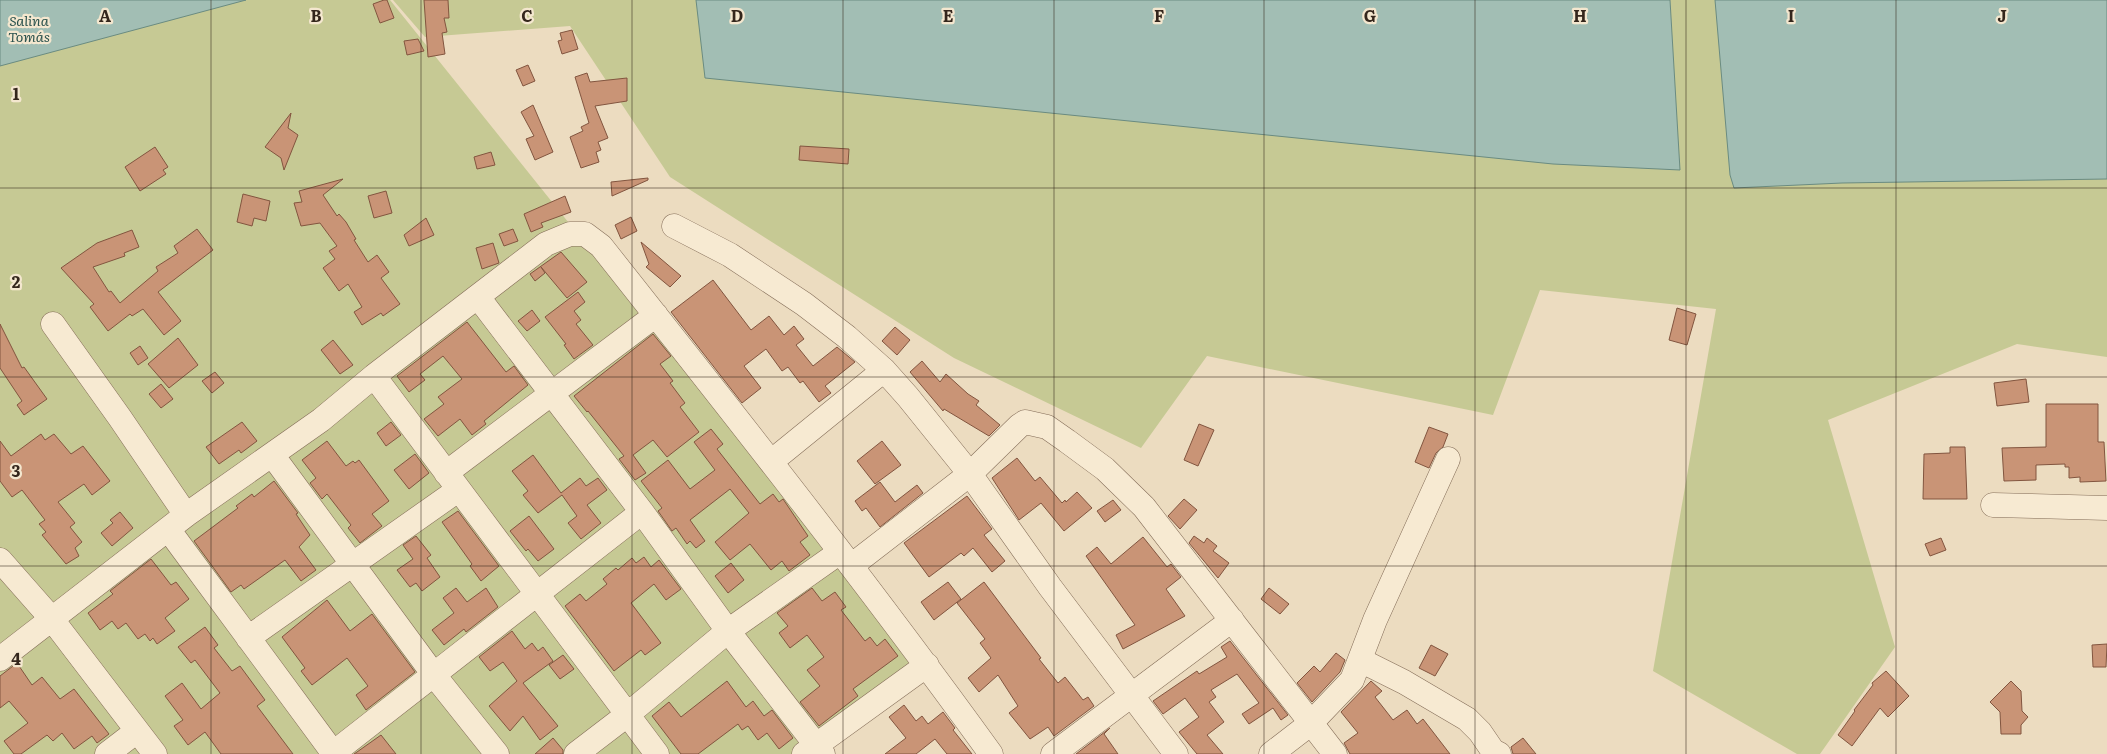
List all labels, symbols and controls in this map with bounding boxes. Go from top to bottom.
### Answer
text: A [99,3,111,27]
text: B [310,3,322,27]
text: C [521,3,533,27]
text: D [731,3,743,27]
text: E [943,3,954,27]
text: F [1154,3,1164,27]
text: G [1364,3,1376,27]
text: H [1573,3,1587,27]
text: I [1788,3,1794,27]
text: J [1997,3,2007,27]
water label: Salina Tomás [8,10,50,46]
text: 1 [13,81,20,105]
text: 2 [12,269,21,293]
text: 3 [12,458,21,482]
text: 4 [11,646,21,670]

